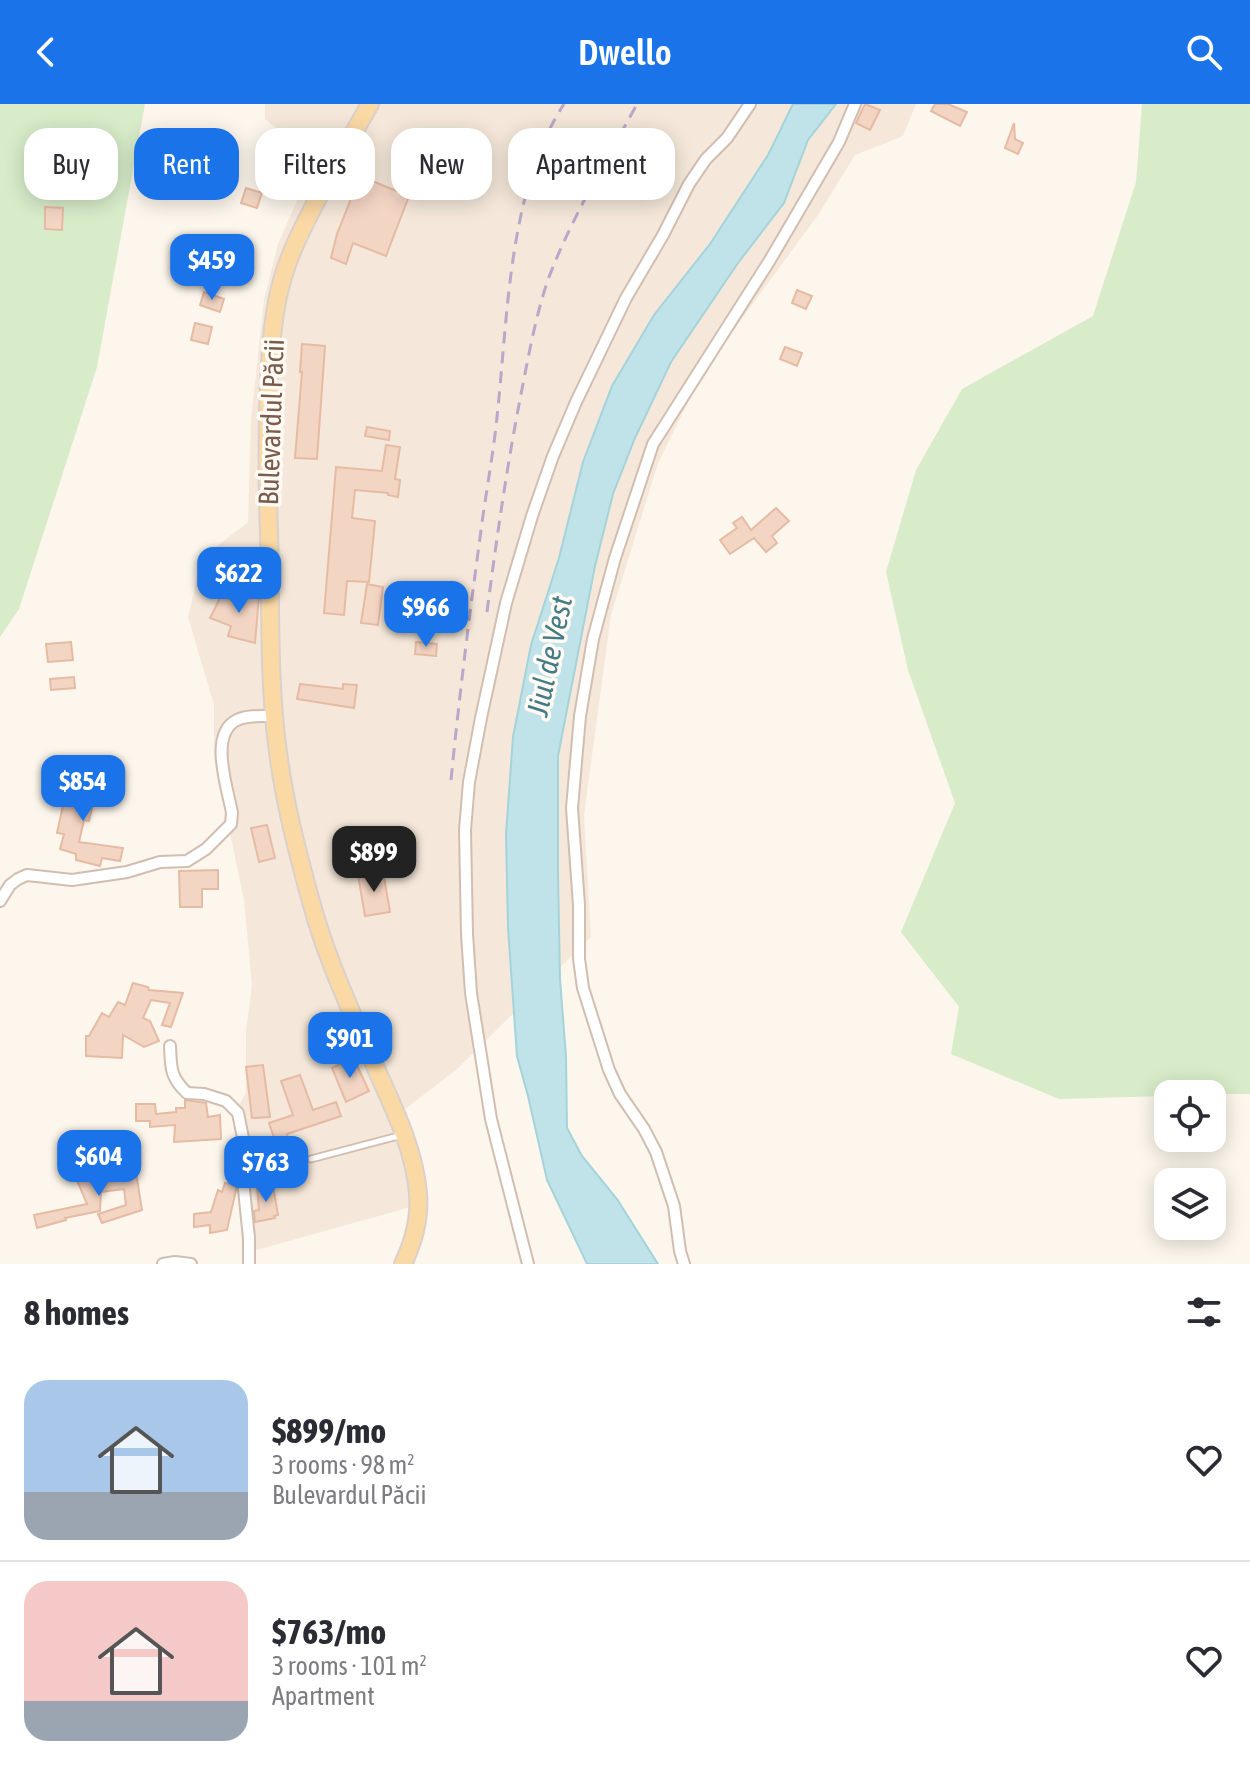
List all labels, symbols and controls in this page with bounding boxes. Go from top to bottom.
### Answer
icon: back [24,30,68,74]
icon: search [1182,30,1226,74]
text: Dwello [578,31,672,73]
chip: Buy [24,128,118,200]
chip: Rent [134,128,239,200]
chip: Filters [255,128,375,200]
chip: New [391,128,492,200]
chip: Apartment [508,128,675,200]
pin: $459 [165,234,259,302]
text: $459 [188,245,236,275]
street label: Bulevardul Păcii [252,338,290,506]
pin: $622 [192,547,286,615]
text: $622 [215,558,263,588]
pin: $966 [379,581,473,649]
text: $966 [402,592,450,622]
water label: Jiul de Vest [520,593,578,720]
pin: $854 [36,755,130,823]
text: $854 [59,766,107,796]
pin: $899 [327,826,421,894]
text: $899 [350,837,398,867]
pin: $901 [303,1012,397,1080]
text: $901 [326,1023,374,1053]
map controls [1154,1080,1226,1240]
button: locate [1154,1080,1226,1152]
pin: $604 [52,1130,146,1198]
pin: $763 [219,1136,313,1204]
text: $604 [75,1141,123,1171]
text: $763 [242,1147,290,1177]
button: layers [1154,1168,1226,1240]
icon: filters [1182,1290,1226,1334]
text: 8 homes [24,1293,129,1332]
text: $899/mo [272,1411,386,1450]
icon: home [88,1412,184,1508]
icon: heart [1182,1438,1226,1482]
text: 3 rooms · 98 m² [272,1450,414,1480]
text: Bulevardul Păcii [272,1480,427,1510]
text: $763/mo [272,1612,386,1651]
icon: home [88,1613,184,1709]
icon: heart [1182,1639,1226,1683]
text: 3 rooms · 101 m² [272,1651,427,1681]
text: Apartment [272,1681,375,1711]

